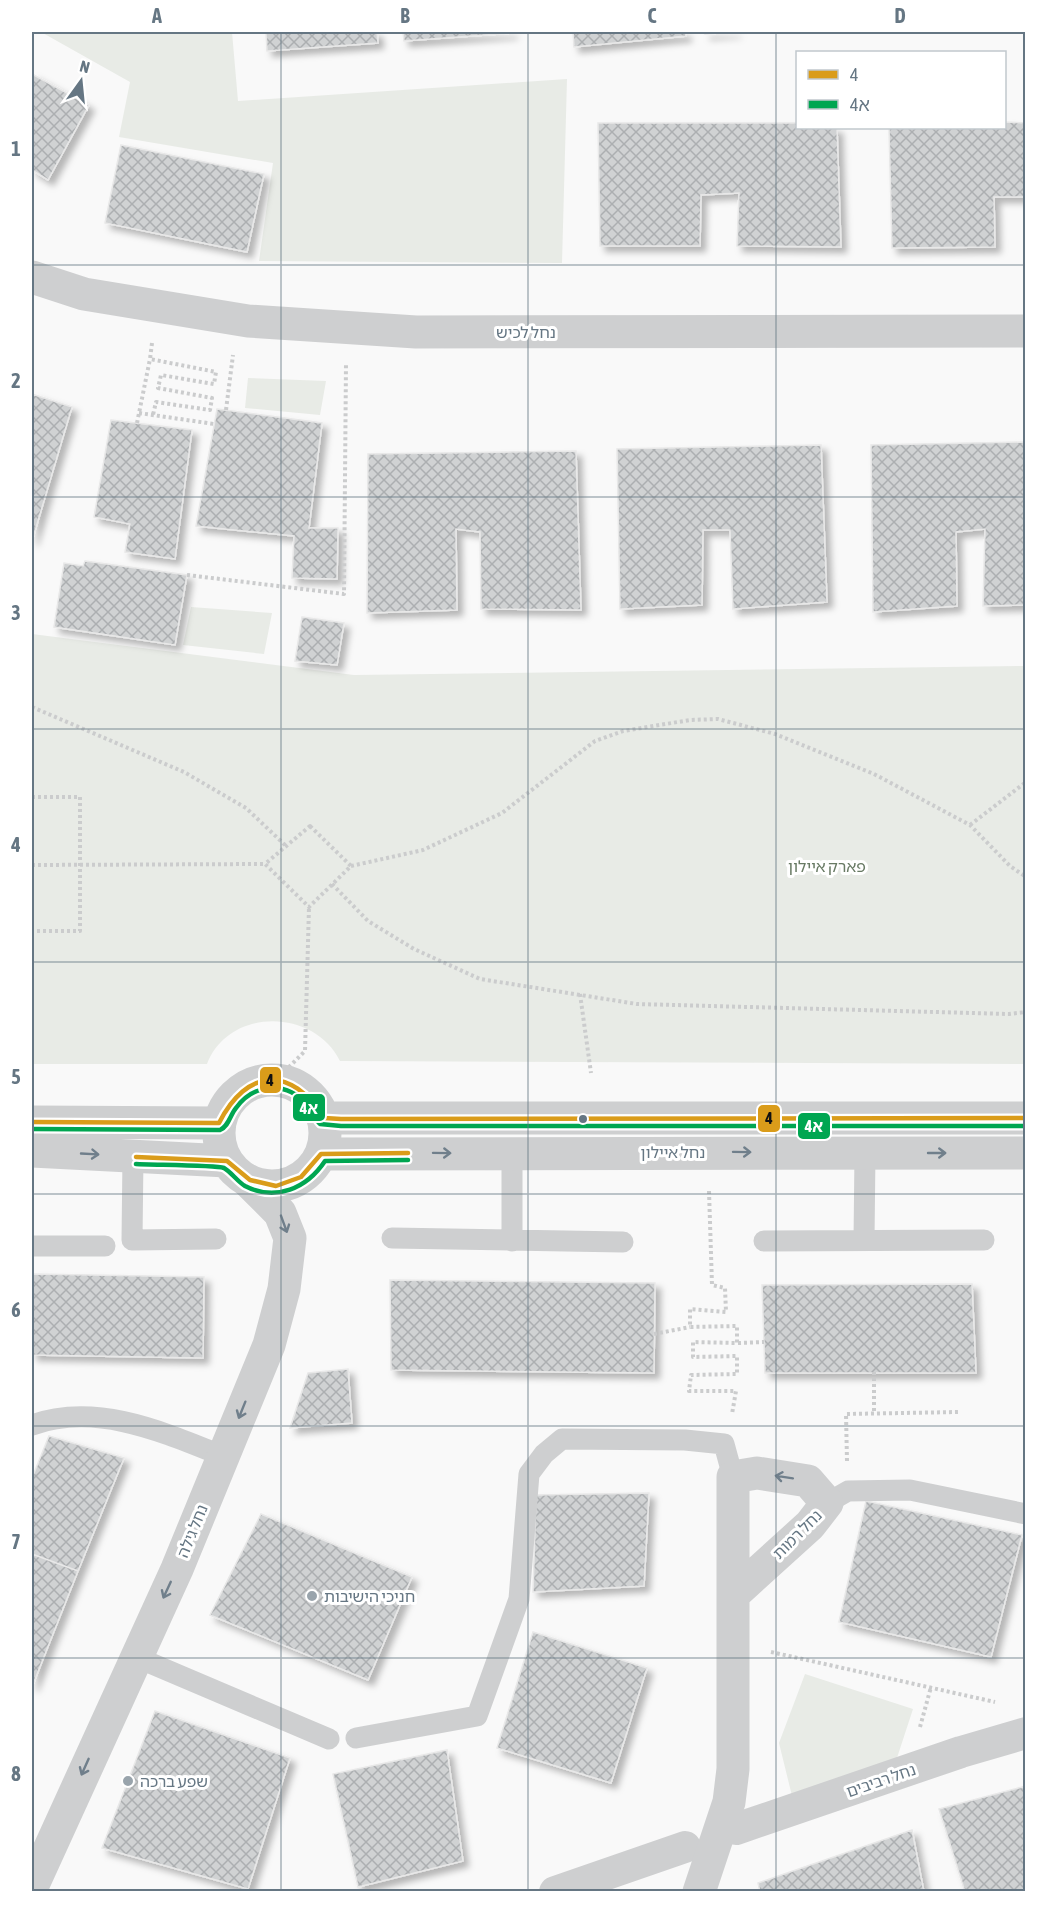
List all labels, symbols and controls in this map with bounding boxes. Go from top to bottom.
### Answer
text: A [151,4,162,27]
text: B [400,4,410,27]
text: C [648,4,657,27]
text: D [894,4,906,27]
north arrow [51,51,111,111]
legend [796,51,1006,129]
text: N [78,57,92,76]
text: 4 [850,64,858,85]
text: 4א [850,94,870,115]
text: 1 [11,137,21,160]
street label: נחל לכיש [496,323,556,341]
text: 2 [11,369,21,392]
text: 3 [11,601,21,624]
text: 4 [10,833,21,856]
park label: פארק איילון [788,857,866,875]
text: 5 [11,1065,21,1088]
line badge: 4 [259,1066,282,1094]
text: 4 [265,1071,274,1089]
line badge: 4א [292,1093,326,1122]
text: 4א [299,1099,318,1117]
line badge: 4 [757,1104,781,1133]
text: 4 [764,1109,773,1127]
line badge: 4א [797,1112,831,1140]
unlabelled marker [577,1113,589,1125]
text: 4א [804,1117,823,1135]
street label: נחל איילון [641,1143,705,1161]
one-way arrow [732,1146,752,1158]
one-way arrow [432,1147,452,1159]
one-way arrow [927,1147,947,1159]
one-way arrow [79,1149,99,1160]
one-way arrow [280,1214,291,1233]
text: 6 [11,1298,21,1321]
one-way arrow [236,1400,247,1419]
one-way arrow [775,1471,794,1482]
street label: נחל גילה [173,1502,211,1560]
street label: נחל רמות [769,1506,825,1562]
text: 7 [11,1530,21,1553]
one-way arrow [160,1581,172,1599]
place label: חניכי הישיבות [324,1587,415,1605]
marker: חניכי הישיבות [305,1589,319,1603]
one-way arrow [79,1758,91,1776]
street label: נחל רביבים [844,1760,918,1800]
text: 8 [11,1762,21,1785]
place label: שפע ברכה [140,1772,208,1790]
marker: שפע ברכה [121,1774,135,1788]

